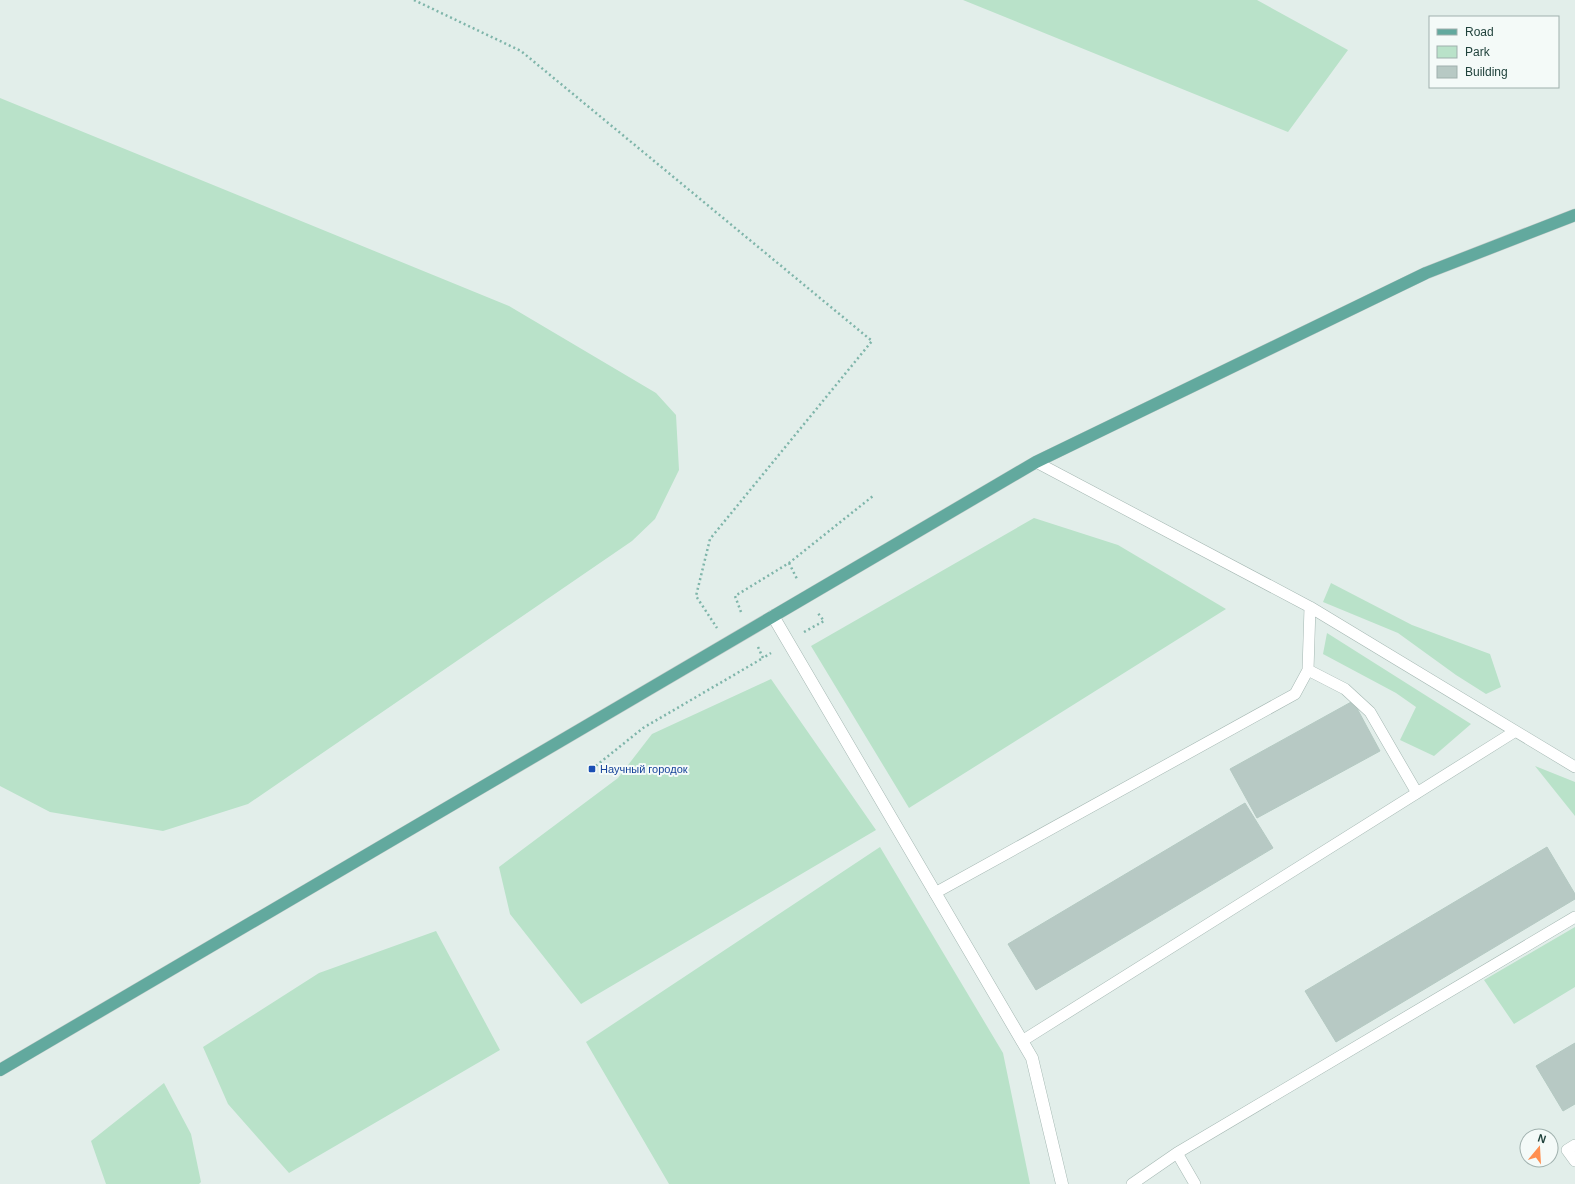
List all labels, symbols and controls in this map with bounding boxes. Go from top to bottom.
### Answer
legend [1429,16,1559,88]
text: Road [1465,25,1494,39]
text: Park [1465,45,1491,59]
text: Building [1465,65,1508,79]
place label: Научный городок [600,763,688,775]
marker: Научный городок [587,764,597,774]
north arrow [1519,1128,1559,1168]
text: N [1536,1132,1548,1145]

